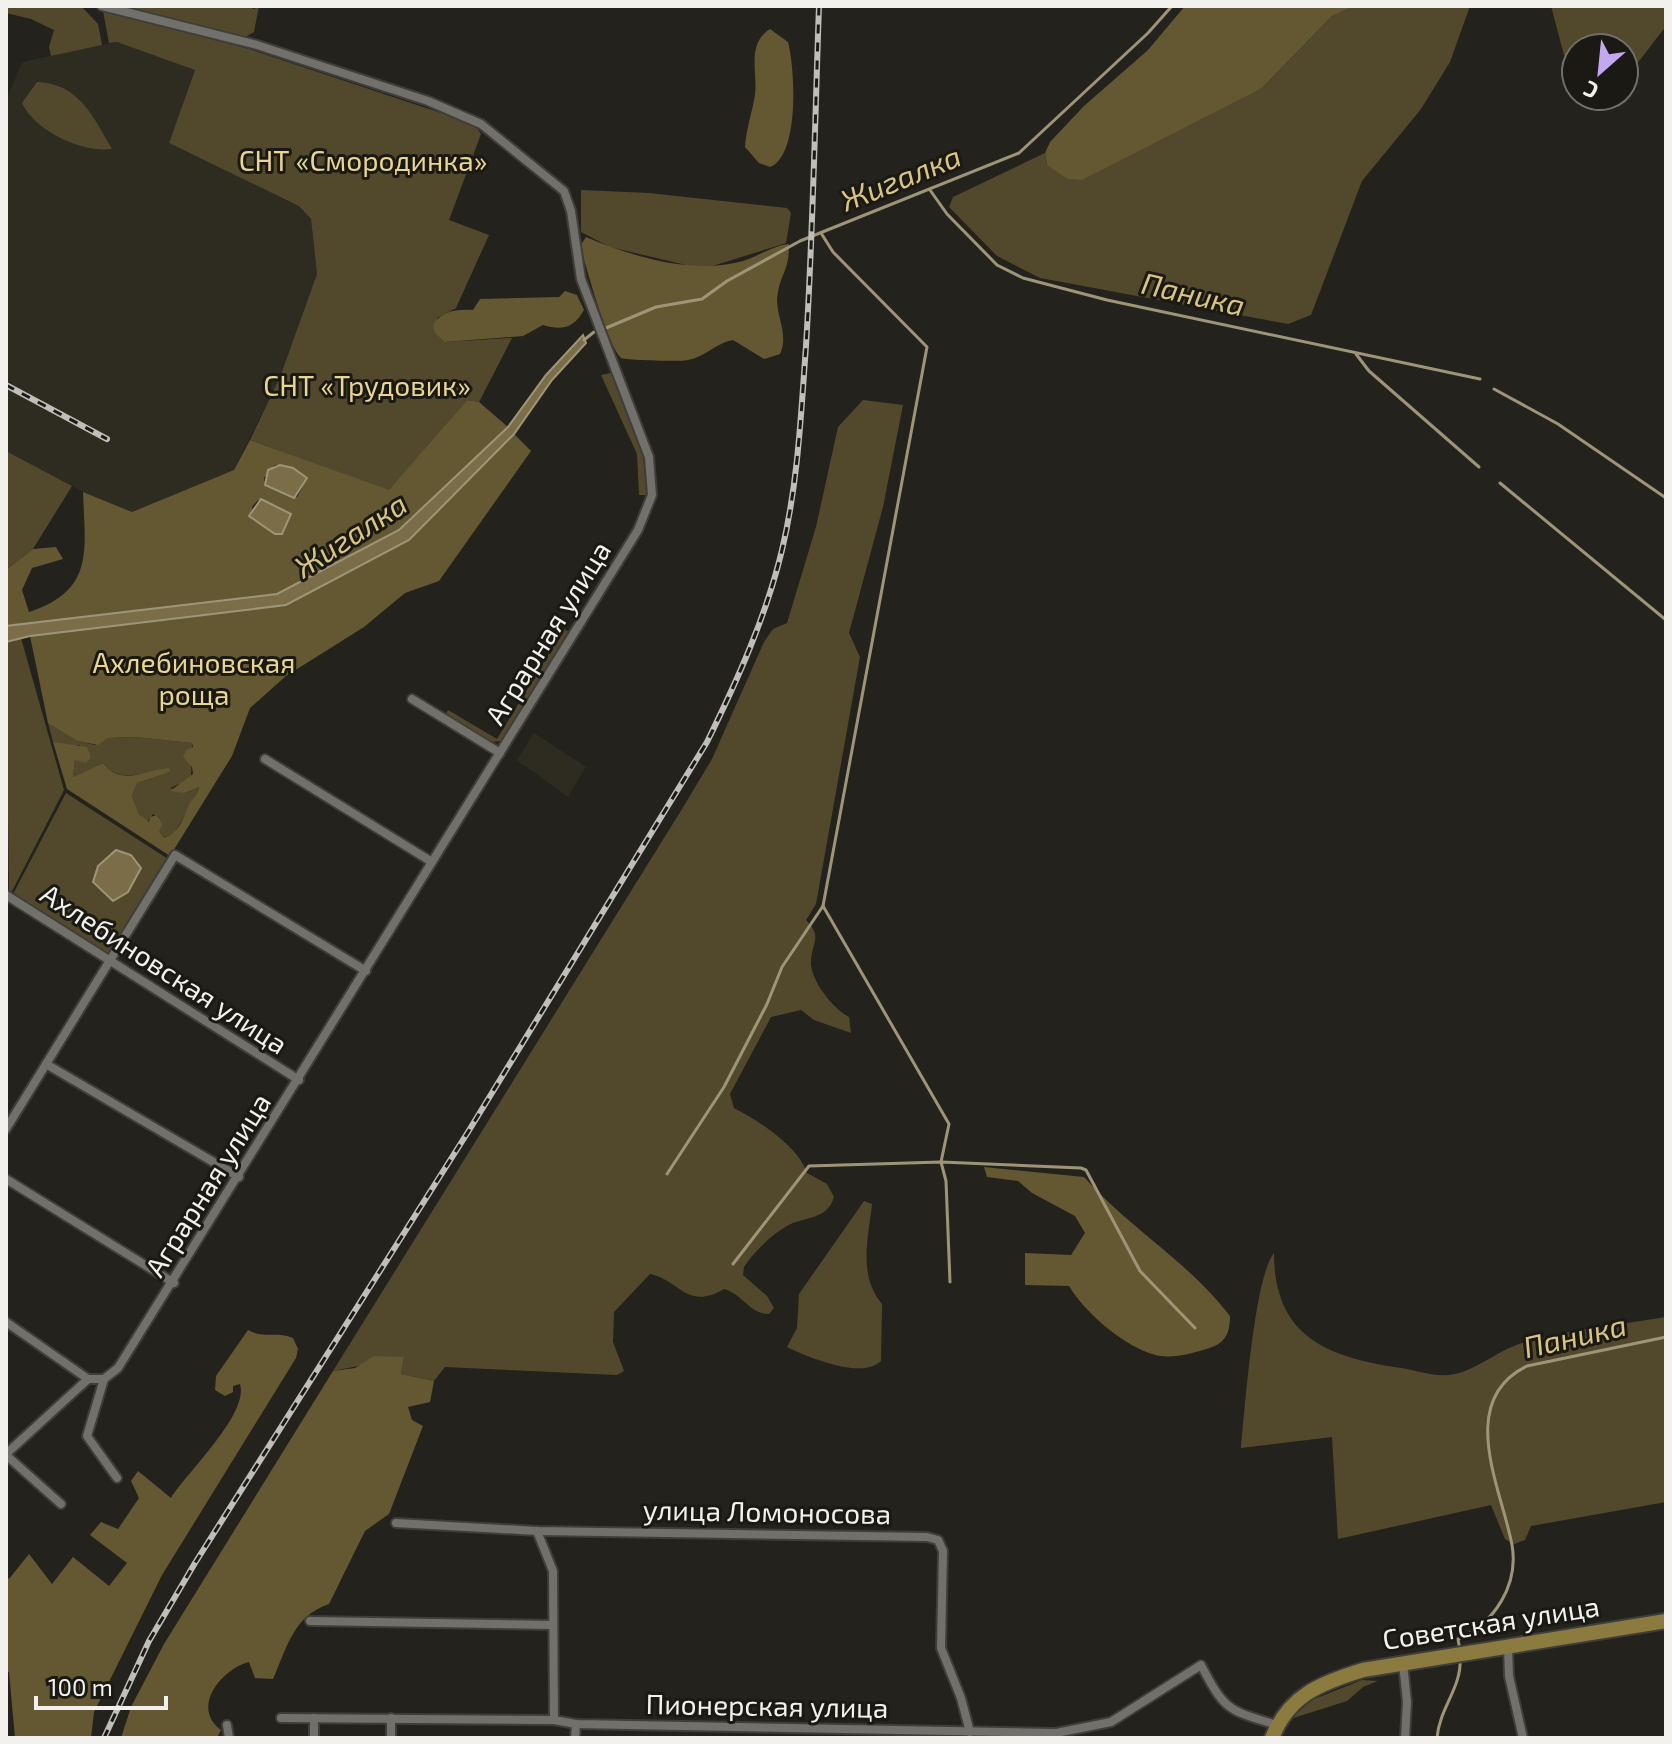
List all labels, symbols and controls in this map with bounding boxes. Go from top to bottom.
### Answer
north arrow [1560,32,1640,112]
text: С [1579,76,1602,105]
water label: Жигалка [834,137,966,218]
park label: СНТ «Смородинка» [239,143,487,177]
water label: Паника [1138,264,1249,322]
park label: СНТ «Трудовик» [263,368,471,402]
water label: Жигалка [286,485,413,584]
street label: Аграрная улица [477,534,617,730]
park label: Ахлебиновская роща [93,645,295,711]
street label: Ахлебиновская улица [35,876,294,1061]
street label: Аграрная улица [137,1086,277,1282]
water label: Паника [1519,1306,1630,1364]
street label: улица Ломоносова [643,1492,891,1530]
street label: Советская улица [1380,1588,1602,1656]
scale bar [36,1660,166,1710]
text: 100 m [48,1672,113,1701]
street label: Пионерская улица [645,1686,889,1724]

